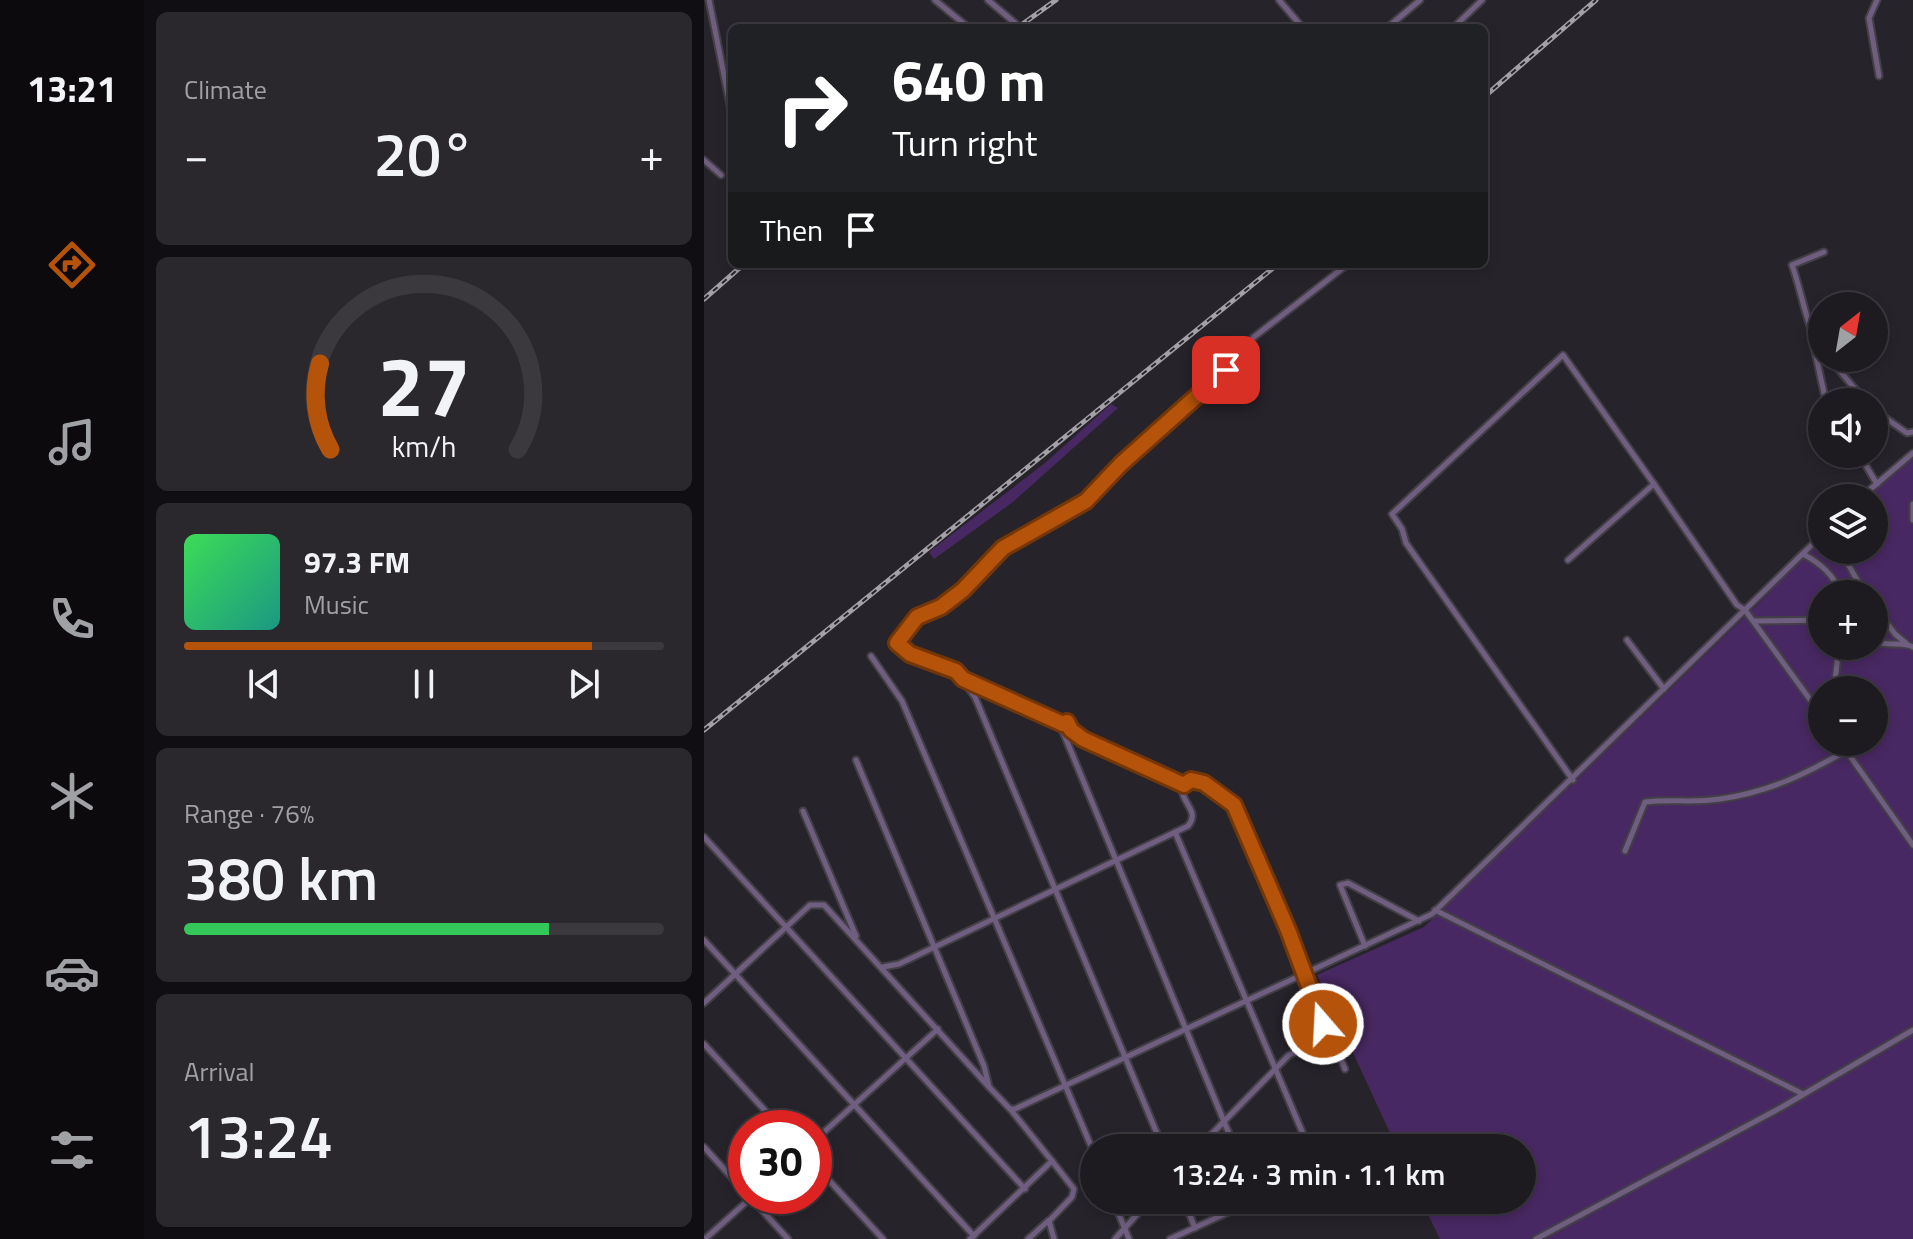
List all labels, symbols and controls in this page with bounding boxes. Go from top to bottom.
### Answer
text: 640 m [892,38,1045,123]
icon: right [760,56,864,160]
text: 13:21 [27,61,117,116]
text: Climate [184,70,267,109]
text: 20° [374,108,474,199]
text: Turn right [892,115,1037,170]
text: − [184,121,209,188]
text: + [639,121,664,188]
text: Then [760,207,823,253]
icon: arrive [839,208,883,252]
icon: directions [44,237,100,293]
north arrow [1808,292,1888,372]
map controls [1808,292,1888,756]
text: 27 [377,322,471,448]
pin [1192,336,1260,404]
icon: arrive [1204,348,1248,392]
button: sound [1808,388,1888,468]
icon: music [44,414,100,470]
text: km/h [392,425,456,468]
button: layers [1808,484,1888,564]
text: 97.3 FM [304,539,410,585]
button: + [1808,580,1888,660]
text: Music [304,585,369,624]
icon: phone [44,591,100,647]
icon: previous [242,662,286,706]
icon: pause [402,662,446,706]
icon: next [562,662,606,706]
button: − [1808,676,1888,756]
icon: climate [44,768,100,824]
text: Range · 76% [184,794,314,833]
text: 380 km [184,832,378,923]
icon: car [44,945,100,1001]
position arrow [1281,982,1365,1066]
text: Arrival [184,1052,255,1091]
text: 13:24 [184,1090,333,1181]
speed limit sign: 30 [728,1110,832,1214]
icon: filters [44,1122,100,1178]
text: 13:24 · 3 min · 1.1 km [1171,1151,1445,1197]

